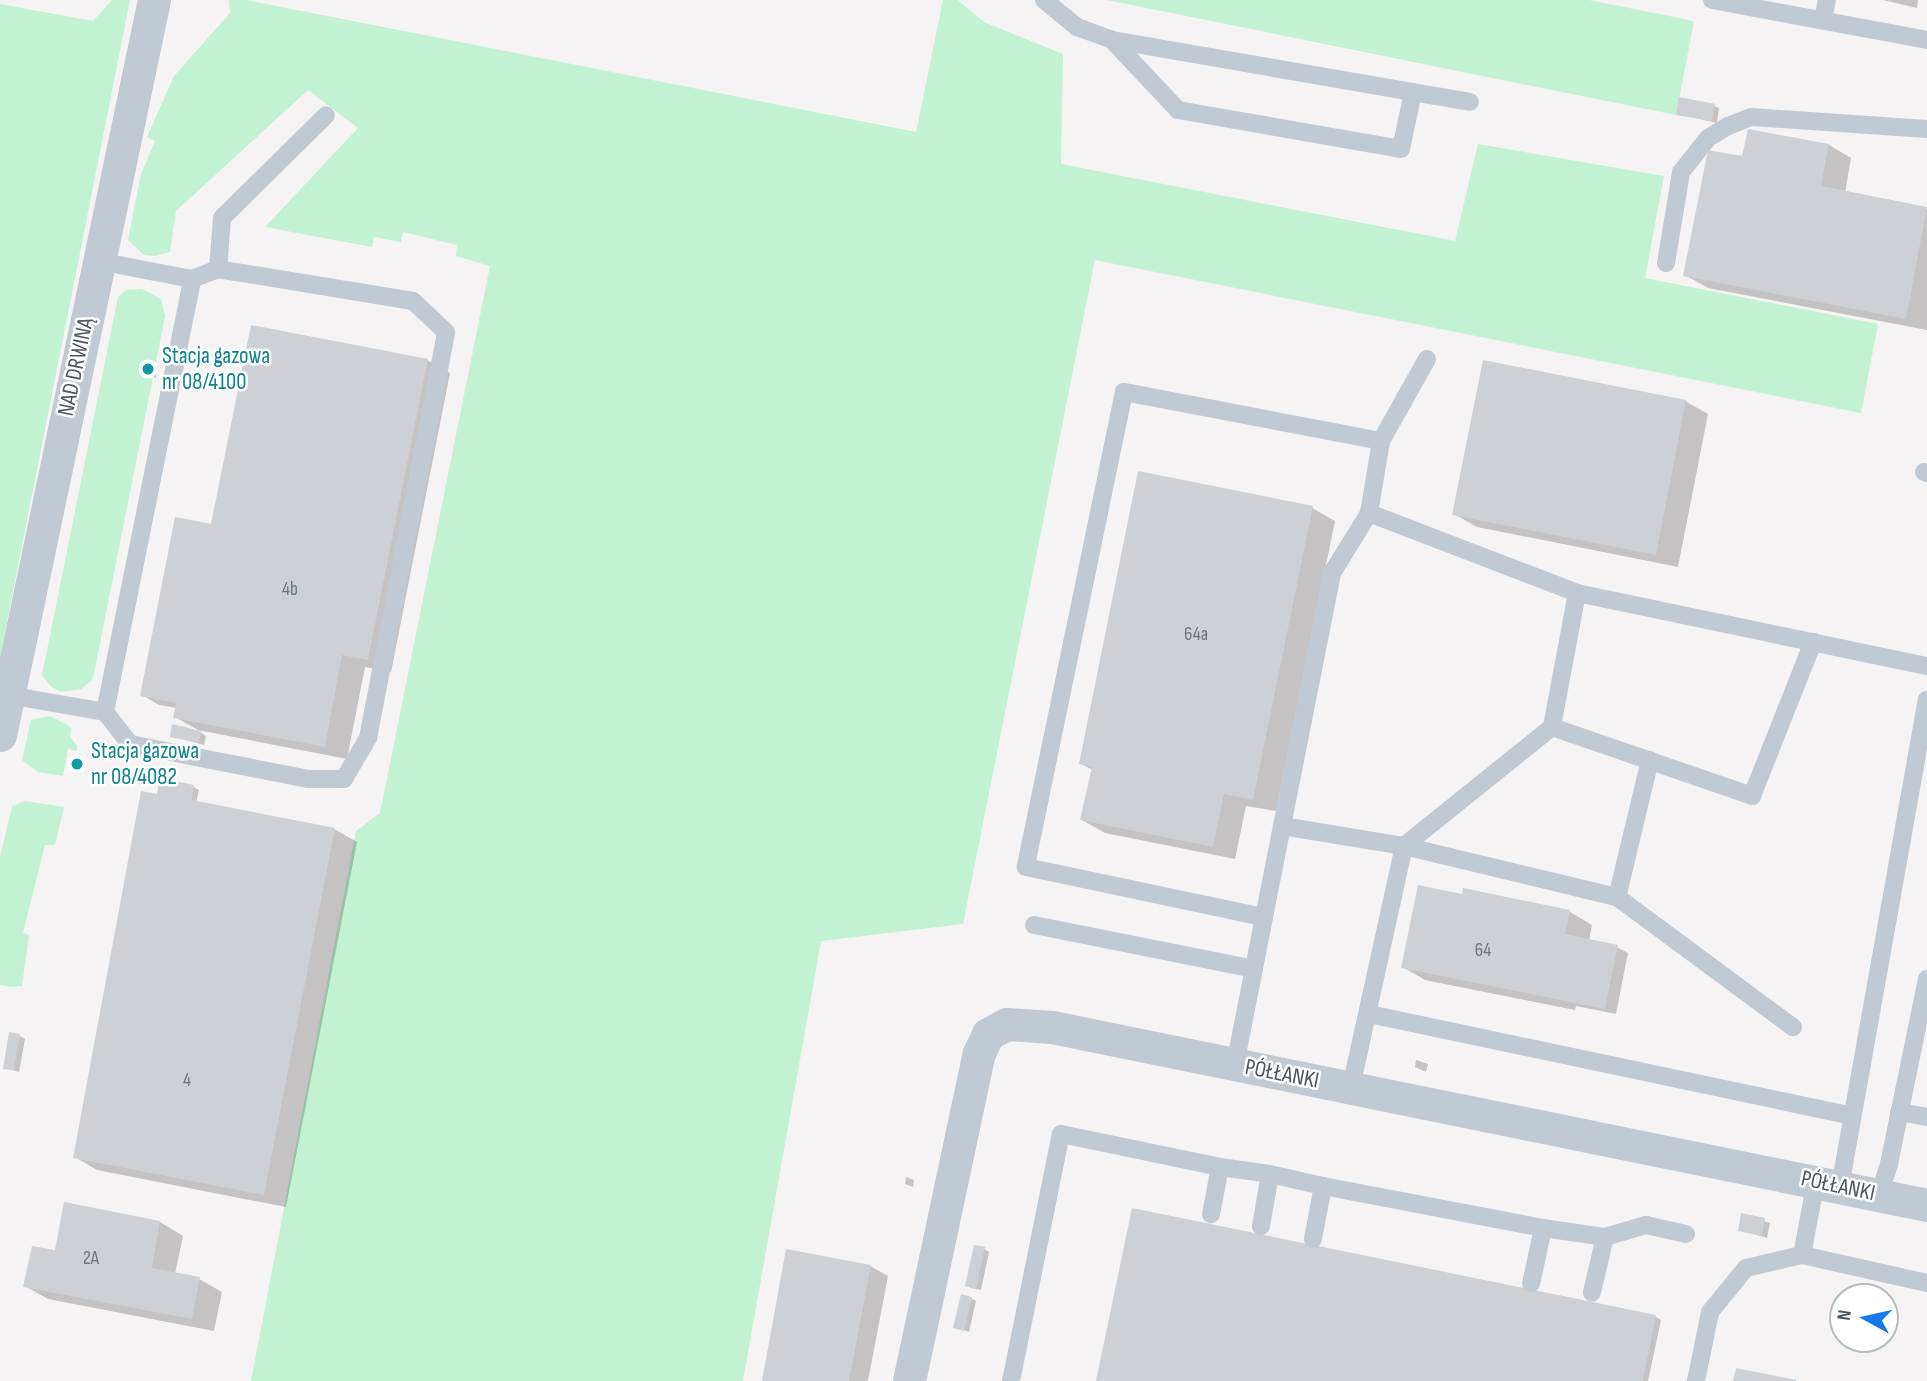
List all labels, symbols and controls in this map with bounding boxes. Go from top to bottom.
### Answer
street label: NAD DRWINĄ [52,315,100,419]
place label: Stacja gazowa nr 08/4100 [162,342,270,396]
marker: Stacja gazowa nr 08/4100 [140,361,156,377]
house number: 4b [282,579,298,601]
house number: 64a [1184,624,1208,646]
place label: Stacja gazowa nr 08/4082 [91,737,199,791]
marker: Stacja gazowa nr 08/4082 [69,756,85,772]
house number: 64 [1475,940,1491,962]
street label: PÓŁŁANKI [1243,1053,1321,1095]
house number: 4 [183,1070,191,1092]
street label: PÓŁŁANKI [1799,1165,1877,1207]
house number: 2A [83,1248,99,1270]
north arrow [1829,1283,1899,1353]
text: N [1833,1309,1857,1322]

